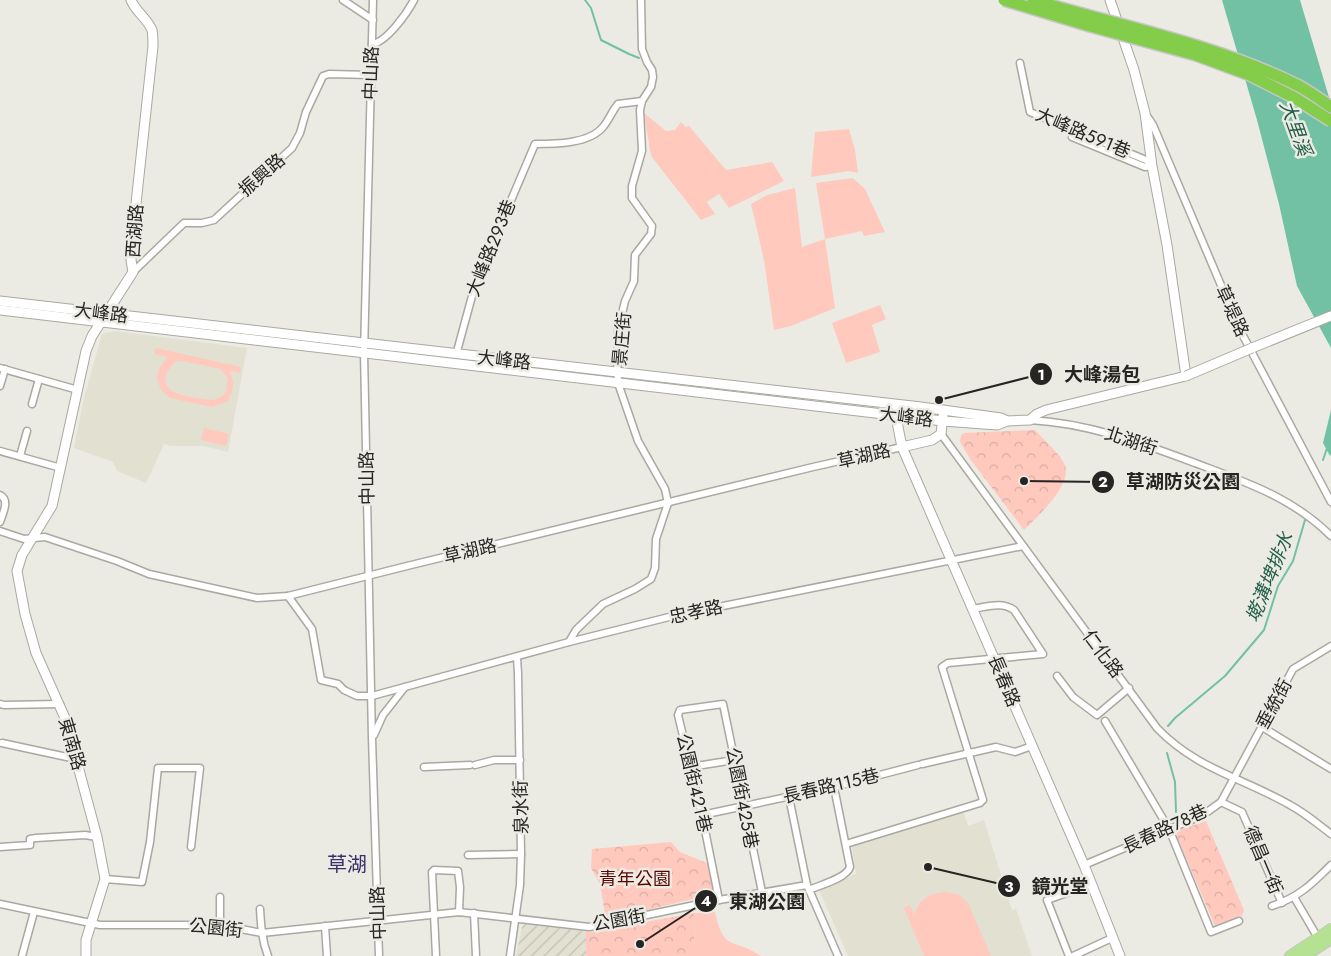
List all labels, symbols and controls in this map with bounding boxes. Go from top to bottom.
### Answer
street label: 中山路 [357,46,385,100]
water label: 大里溪 [1273,97,1319,162]
street label: 大峰路591巷 [1032,101,1134,165]
street label: 振興路 [233,147,291,203]
street label: 大峰路293巷 [460,196,522,300]
street label: 西湖路 [120,203,150,259]
street label: 草堤路 [1209,281,1255,341]
street label: 大峰路 [73,297,129,329]
street label: 景庄街 [607,311,637,367]
street label: 大峰路 [476,344,532,376]
callout: 大峰湯包 [1029,357,1150,391]
text: 大峰湯包 [1064,361,1140,388]
text: 1 [1037,364,1045,386]
street label: 大峰路 [878,401,934,433]
street label: 北湖街 [1101,420,1161,462]
street label: 草湖路 [835,437,893,475]
street label: 中山路 [354,451,380,505]
callout: 草湖防災公園 [1091,465,1250,499]
text: 草湖防災公園 [1126,468,1240,495]
text: 2 [1098,471,1108,493]
water label: 墘溝埤排水 [1239,527,1300,626]
street label: 草湖路 [441,532,499,570]
street label: 忠孝路 [667,594,725,630]
street label: 仁化路 [1076,625,1130,683]
street label: 長春路 [981,651,1027,711]
street label: 垂統街 [1250,674,1298,734]
street label: 東南路 [52,714,92,774]
street label: 公園街421巷 [670,731,718,835]
street label: 公園街425巷 [719,745,765,851]
street label: 長春路115巷 [780,762,882,810]
street label: 泉水街 [508,780,534,834]
street label: 長春路78巷 [1118,798,1212,860]
street label: 德昌一街 [1237,822,1289,898]
district label: 草湖 [327,850,367,879]
park label: 青年公園 [599,866,671,892]
callout: 鏡光堂 [996,869,1098,903]
text: 鏡光堂 [1031,873,1089,900]
text: 3 [1004,876,1014,898]
callout: 東湖公園 [694,884,815,918]
street label: 中山路 [364,886,392,940]
text: 東湖公園 [729,888,805,915]
text: 4 [701,890,711,912]
street label: 公園街 [590,903,648,937]
street label: 公園街 [188,912,244,944]

